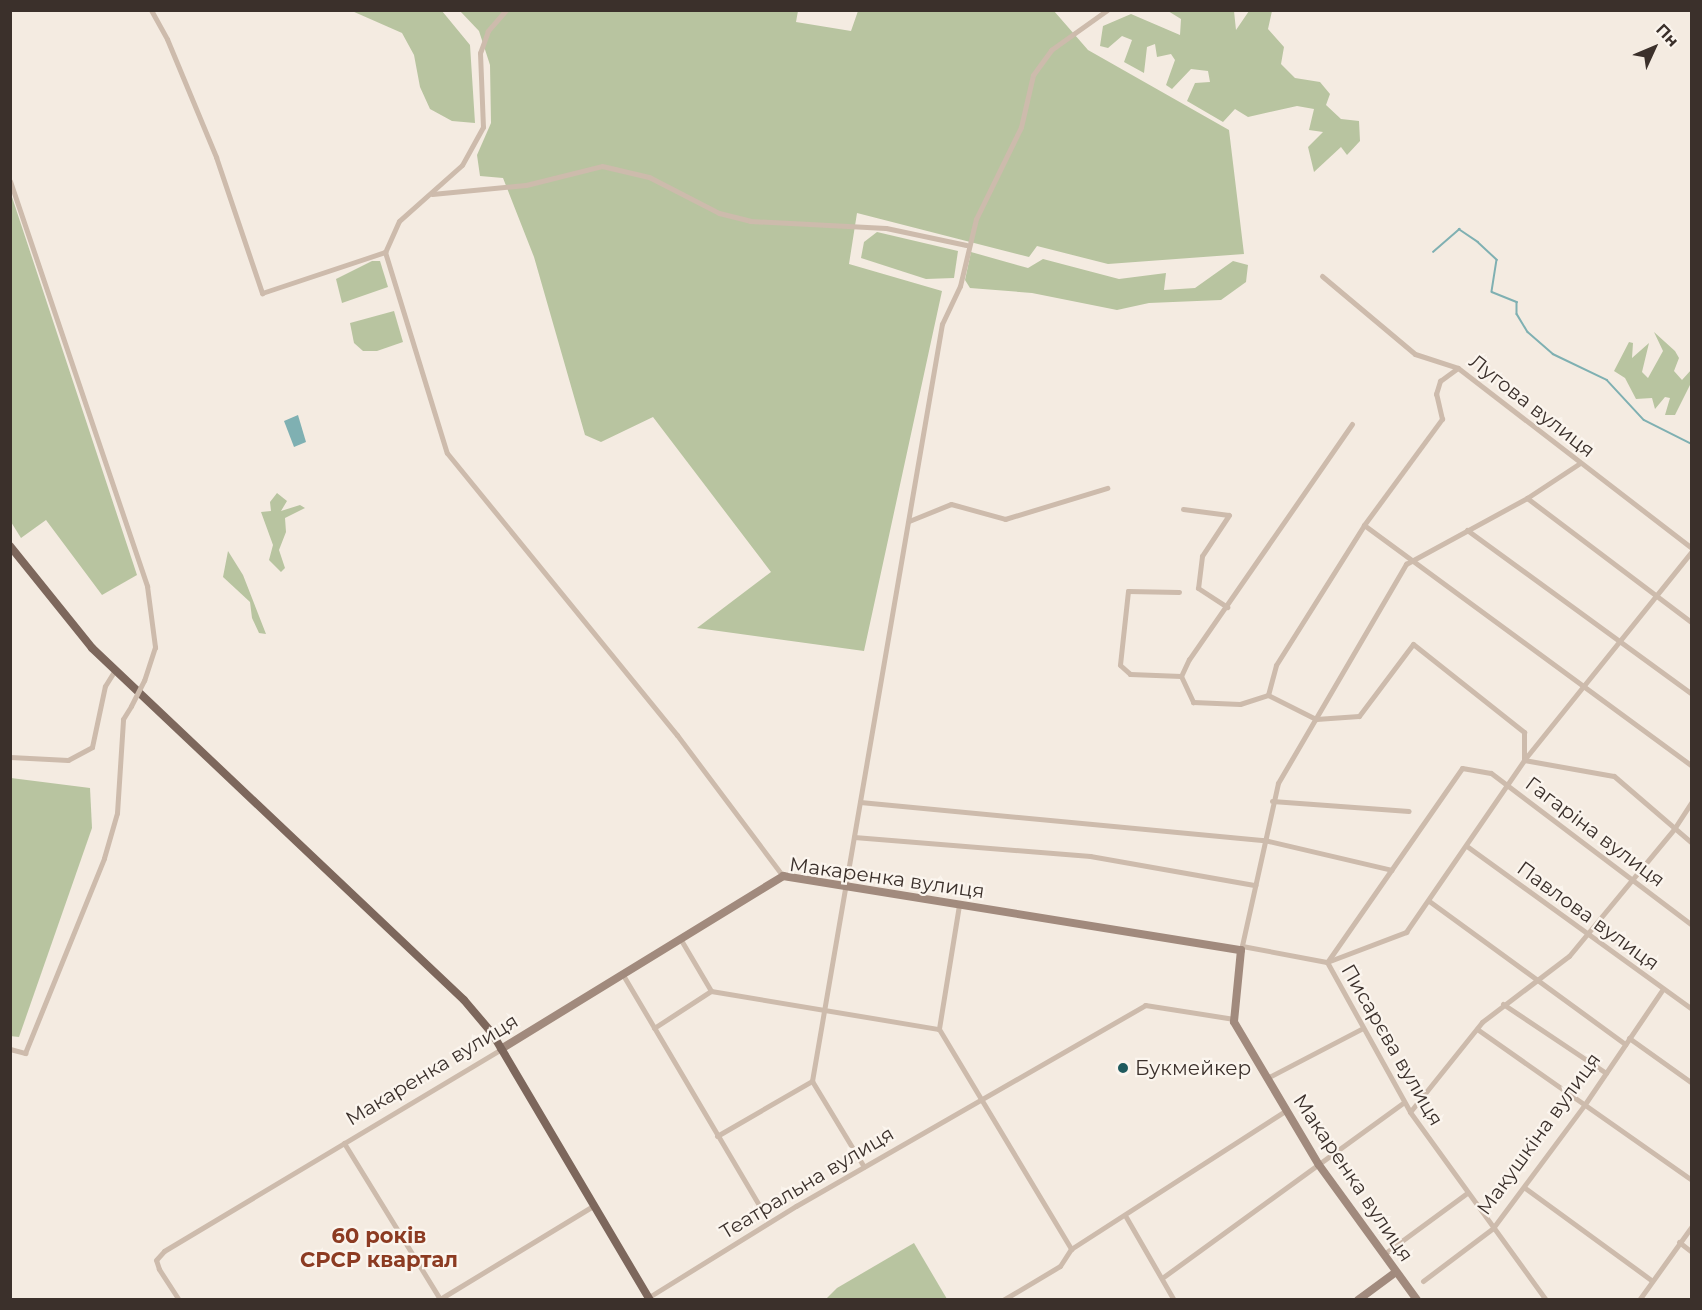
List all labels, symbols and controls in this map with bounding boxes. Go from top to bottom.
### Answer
north arrow [1624,18,1684,78]
text: Пн [1652,20,1683,50]
street label: Лугова вулиця [1464,350,1600,462]
street label: Гагаріна вулиця [1521,772,1669,892]
street label: Макаренка вулиця [788,852,986,904]
street label: Павлова вулиця [1512,856,1664,976]
street label: Писарєва вулиця [1336,960,1448,1130]
street label: Макаренка вулиця [341,1009,523,1131]
street label: Макушкіна вулиця [1472,1048,1606,1220]
place label: Букмейкер [1135,1056,1251,1080]
marker: Букмейкер [1116,1061,1130,1075]
street label: Макаренка вулиця [1288,1090,1418,1266]
street label: Театральна вулиця [716,1122,898,1244]
district label: 60 років СРСР квартал [300,1223,458,1273]

